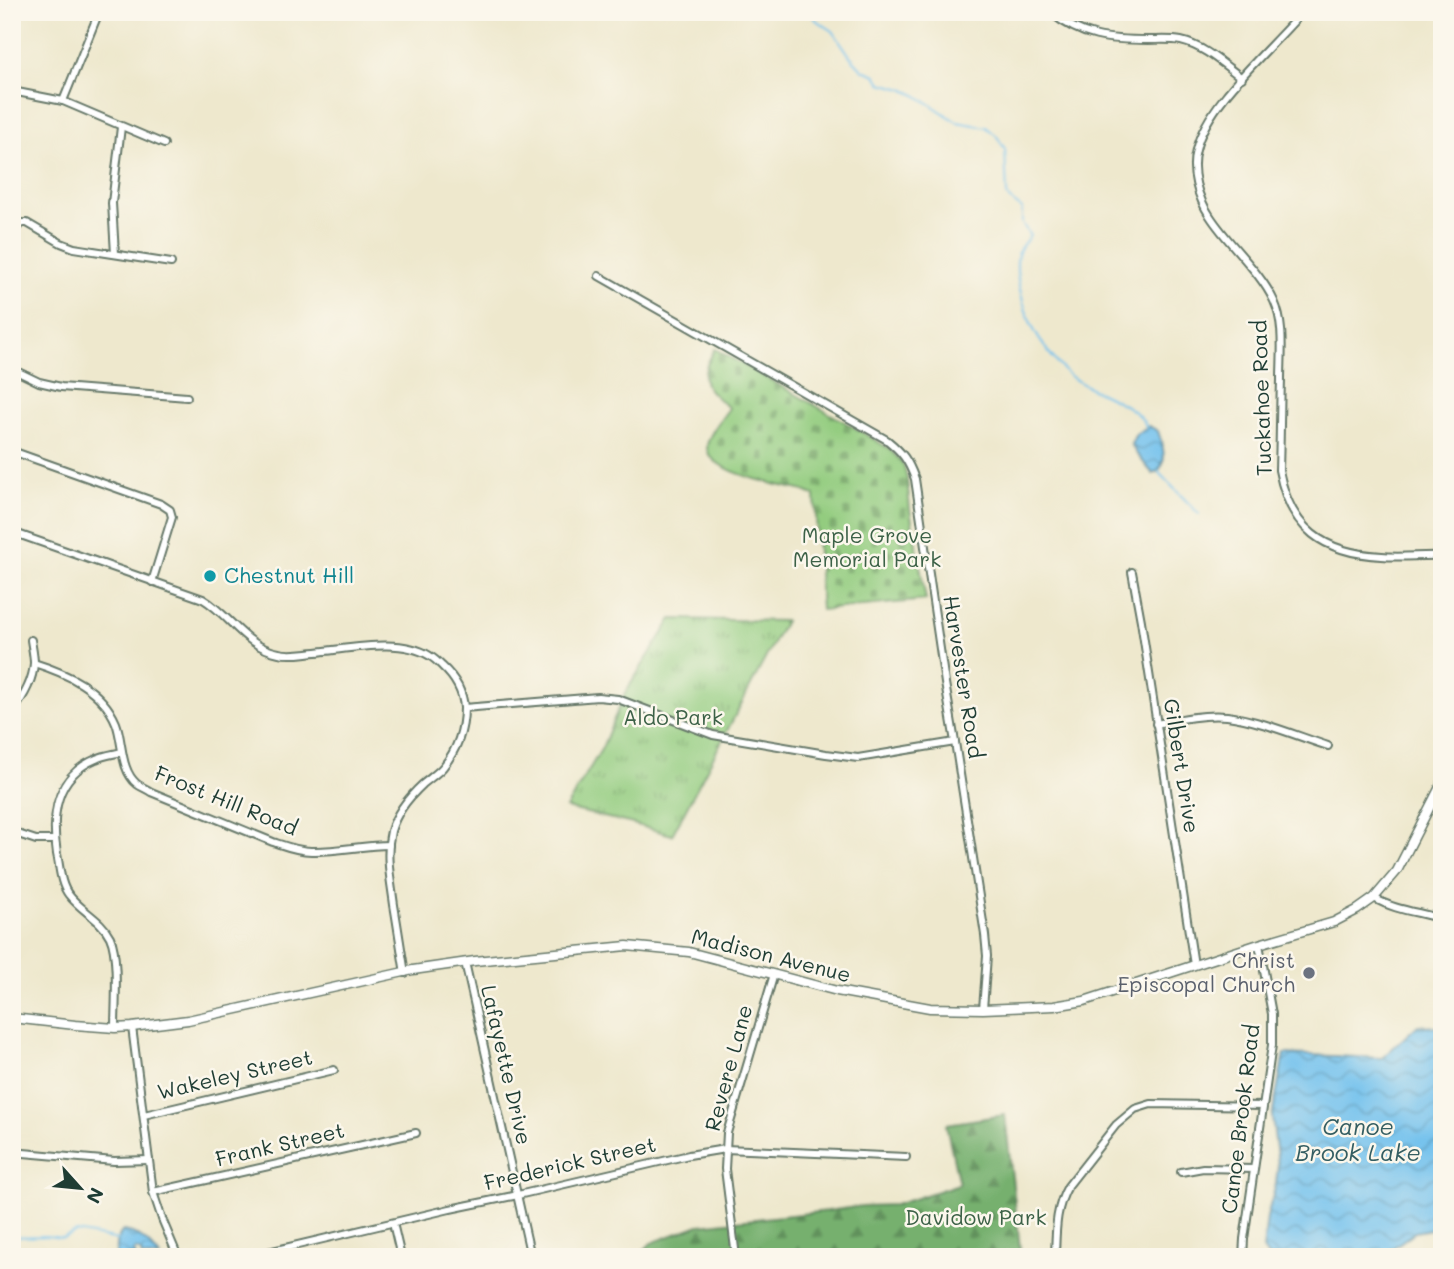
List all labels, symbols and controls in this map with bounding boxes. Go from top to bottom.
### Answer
street label: Tuckahoe Road [1244,320,1277,477]
park label: Maple Grove Memorial Park [793,521,941,572]
place label: Chestnut Hill [224,561,354,588]
marker: Chestnut Hill [202,568,218,584]
street label: Harvester Road [938,593,991,760]
street label: Gilbert Drive [1159,697,1206,835]
park label: Aldo Park [623,703,723,730]
street label: Frost Hill Road [151,759,302,841]
street label: Madison Avenue [689,922,854,987]
place label: Christ Episcopal Church [1117,946,1295,997]
marker: Christ Episcopal Church [1301,965,1317,981]
street label: Lafayette Drive [476,982,539,1147]
street label: Revere Lane [698,1002,757,1134]
street label: Canoe Brook Road [1214,1023,1265,1215]
street label: Wakeley Street [154,1043,315,1105]
water label: Canoe Brook Lake [1295,1111,1421,1167]
street label: Frank Street [212,1116,347,1172]
street label: Frederick Street [481,1130,658,1195]
north arrow [46,1154,116,1224]
text: N [81,1184,110,1208]
park label: Davidow Park [905,1203,1047,1230]

